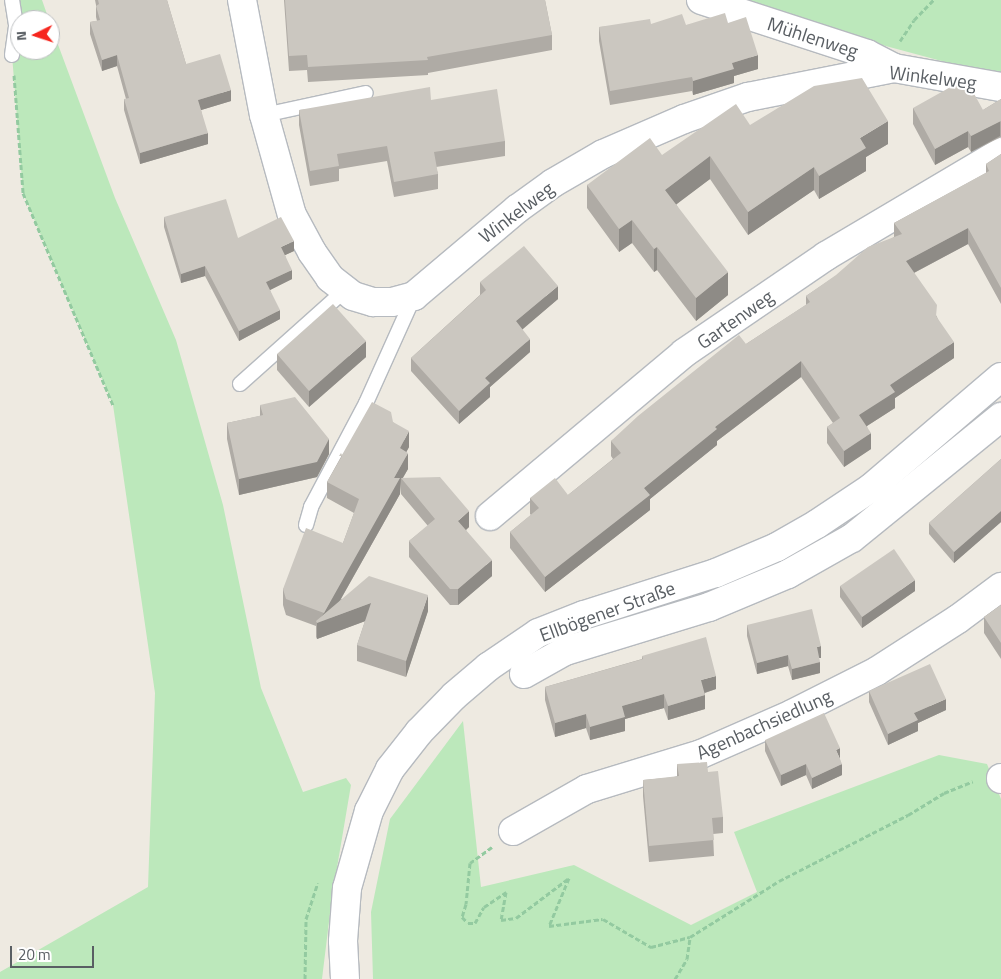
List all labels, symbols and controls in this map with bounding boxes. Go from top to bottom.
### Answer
north arrow [10,10,60,60]
street label: Mühlenweg [765,12,861,62]
text: N [10,30,31,42]
street label: Winkelweg [888,60,978,94]
street label: Winkelweg [474,176,558,248]
street label: Gartenweg [692,284,778,354]
street label: Ellbögener Straße [536,576,678,646]
street label: Agenbachsiedlung [693,684,835,764]
scale bar [12,936,96,968]
text: 20 m [18,943,51,966]

